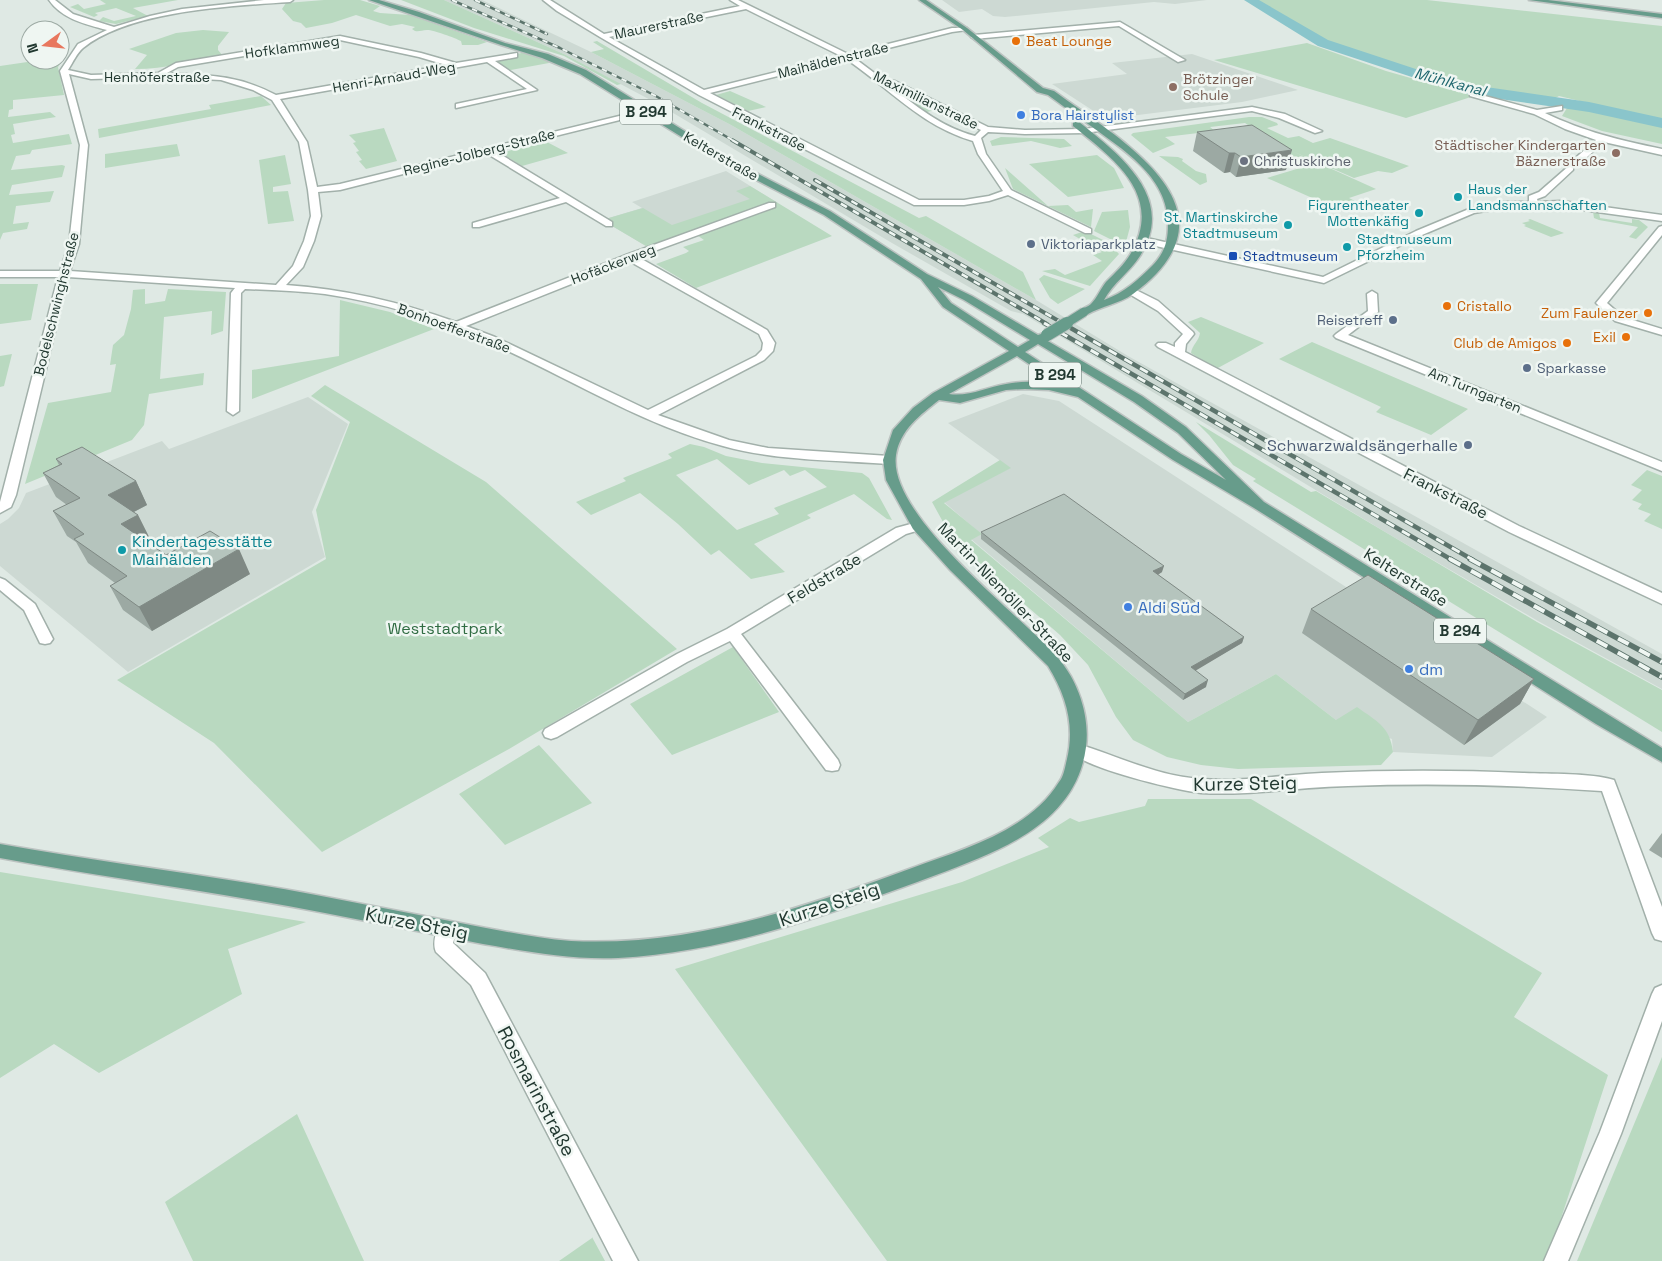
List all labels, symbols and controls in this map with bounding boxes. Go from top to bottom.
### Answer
street label: Maurerstraße [613,7,705,43]
north arrow [20,20,70,70]
street label: Hofklammweg [244,31,340,63]
place label: Beat Lounge [1026,32,1112,50]
marker: Beat Lounge [1010,35,1022,47]
street label: Maihäldenstraße [776,38,890,82]
text: N [23,41,42,55]
street label: Henri-Arnaud-Weg [331,57,457,97]
water label: Mühlkanal [1412,63,1490,101]
street label: Maximilianstraße [871,67,981,133]
street label: Henhöferstraße [104,68,210,86]
place label: Brötzinger Schule [1183,70,1254,104]
marker: Brötzinger Schule [1167,81,1179,93]
road number: B 294 [620,100,672,124]
street label: Frankstraße [729,103,809,155]
place label: Bora Hairstylist [1031,106,1134,124]
marker: Bora Hairstylist [1015,109,1027,121]
street label: Regine-Jolberg-Straße [401,124,557,180]
street label: Kelterstraße [680,127,762,185]
place label: Städtischer Kindergarten Bäznerstraße [1435,136,1606,170]
marker: Städtischer Kindergarten Bäznerstraße [1610,147,1622,159]
place label: Christuskirche [1254,152,1351,170]
marker: Christuskirche [1238,155,1250,167]
place label: Haus der Landsmannschaften [1468,180,1607,214]
marker: Haus der Landsmannschaften [1452,191,1464,203]
place label: Figurentheater Mottenkäfig [1308,196,1409,230]
marker: Figurentheater Mottenkäfig [1413,207,1425,219]
place label: St. Martinskirche Stadtmuseum [1164,208,1278,242]
marker: St. Martinskirche Stadtmuseum [1282,219,1294,231]
street label: Bodelschwinghstraße [29,230,83,378]
place label: Stadtmuseum Pforzheim [1357,230,1452,264]
place label: Viktoriaparkplatz [1041,235,1156,253]
marker: Viktoriaparkplatz [1025,238,1037,250]
street label: Hofäckerweg [568,240,658,288]
marker: Stadtmuseum Pforzheim [1341,241,1353,253]
place label: Stadtmuseum [1243,247,1338,265]
marker: Stadtmuseum [1227,250,1239,262]
place label: Cristallo [1457,297,1512,315]
street label: Bonhoefferstraße [395,299,513,357]
marker: Cristallo [1441,300,1453,312]
place label: Zum Faulenzer [1541,304,1638,322]
marker: Zum Faulenzer [1642,307,1654,319]
place label: Reisetreff [1317,311,1383,329]
marker: Reisetreff [1387,314,1399,326]
place label: Exil [1593,328,1616,346]
marker: Exil [1620,331,1632,343]
place label: Club de Amigos [1453,334,1557,352]
marker: Club de Amigos [1561,337,1573,349]
place label: Sparkasse [1537,359,1606,377]
road number: B 294 [1029,362,1081,388]
marker: Sparkasse [1521,362,1533,374]
street label: Am Turngarten [1426,363,1524,417]
place label: Schwarzwaldsängerhalle [1267,435,1458,456]
marker: Schwarzwaldsängerhalle [1462,439,1474,451]
street label: Frankstraße [1400,463,1491,524]
street label: Martin-Niemöller-Straße [933,518,1078,667]
place label: Kindertagesstätte Maihälden [132,531,273,570]
street label: Kelterstraße [1360,543,1452,612]
marker: Kindertagesstätte Maihälden [116,544,128,556]
street label: Feldstraße [784,548,865,609]
place label: Aldi Süd [1138,597,1200,618]
marker: Aldi Süd [1122,601,1134,613]
park label: Weststadtpark [387,618,503,639]
road number: B 294 [1434,618,1486,644]
place label: dm [1419,659,1443,680]
marker: dm [1403,663,1415,675]
street label: Kurze Steig [1193,770,1297,797]
street label: Kurze Steig [776,877,882,932]
street label: Kurze Steig [363,901,470,946]
street label: Rosmarinstraße [492,1022,581,1161]

